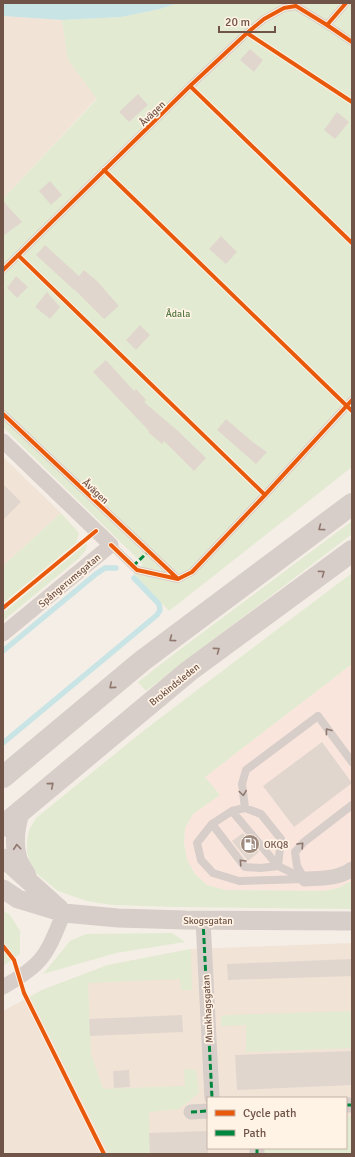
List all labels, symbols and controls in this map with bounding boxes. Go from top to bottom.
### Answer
scale bar [219,8,275,34]
text: 20 m [225,15,250,30]
street label: Åvägen [137,99,168,129]
park label: Ådala [166,308,190,320]
street label: Åvägen [80,477,111,507]
one-way arrow [318,523,325,530]
street label: Spångerumsgatan [36,551,103,610]
one-way arrow [318,570,325,578]
one-way arrow [169,634,176,641]
one-way arrow [213,648,220,655]
street label: Brokindsleden [147,661,202,709]
one-way arrow [109,682,117,689]
one-way arrow [326,728,333,735]
one-way arrow [47,782,54,789]
one-way arrow [238,789,247,796]
fuel station icon: OKQ8 [239,833,261,855]
place label: OKQ8 [264,839,288,851]
one-way arrow [296,842,304,850]
one-way arrow [12,844,21,850]
one-way arrow [239,859,247,867]
street label: Skogsgatan [183,915,233,927]
street label: Munkhagsgatan [200,974,216,1043]
legend [207,1097,347,1149]
text: Cycle path [243,1106,296,1121]
text: Path [243,1126,266,1141]

